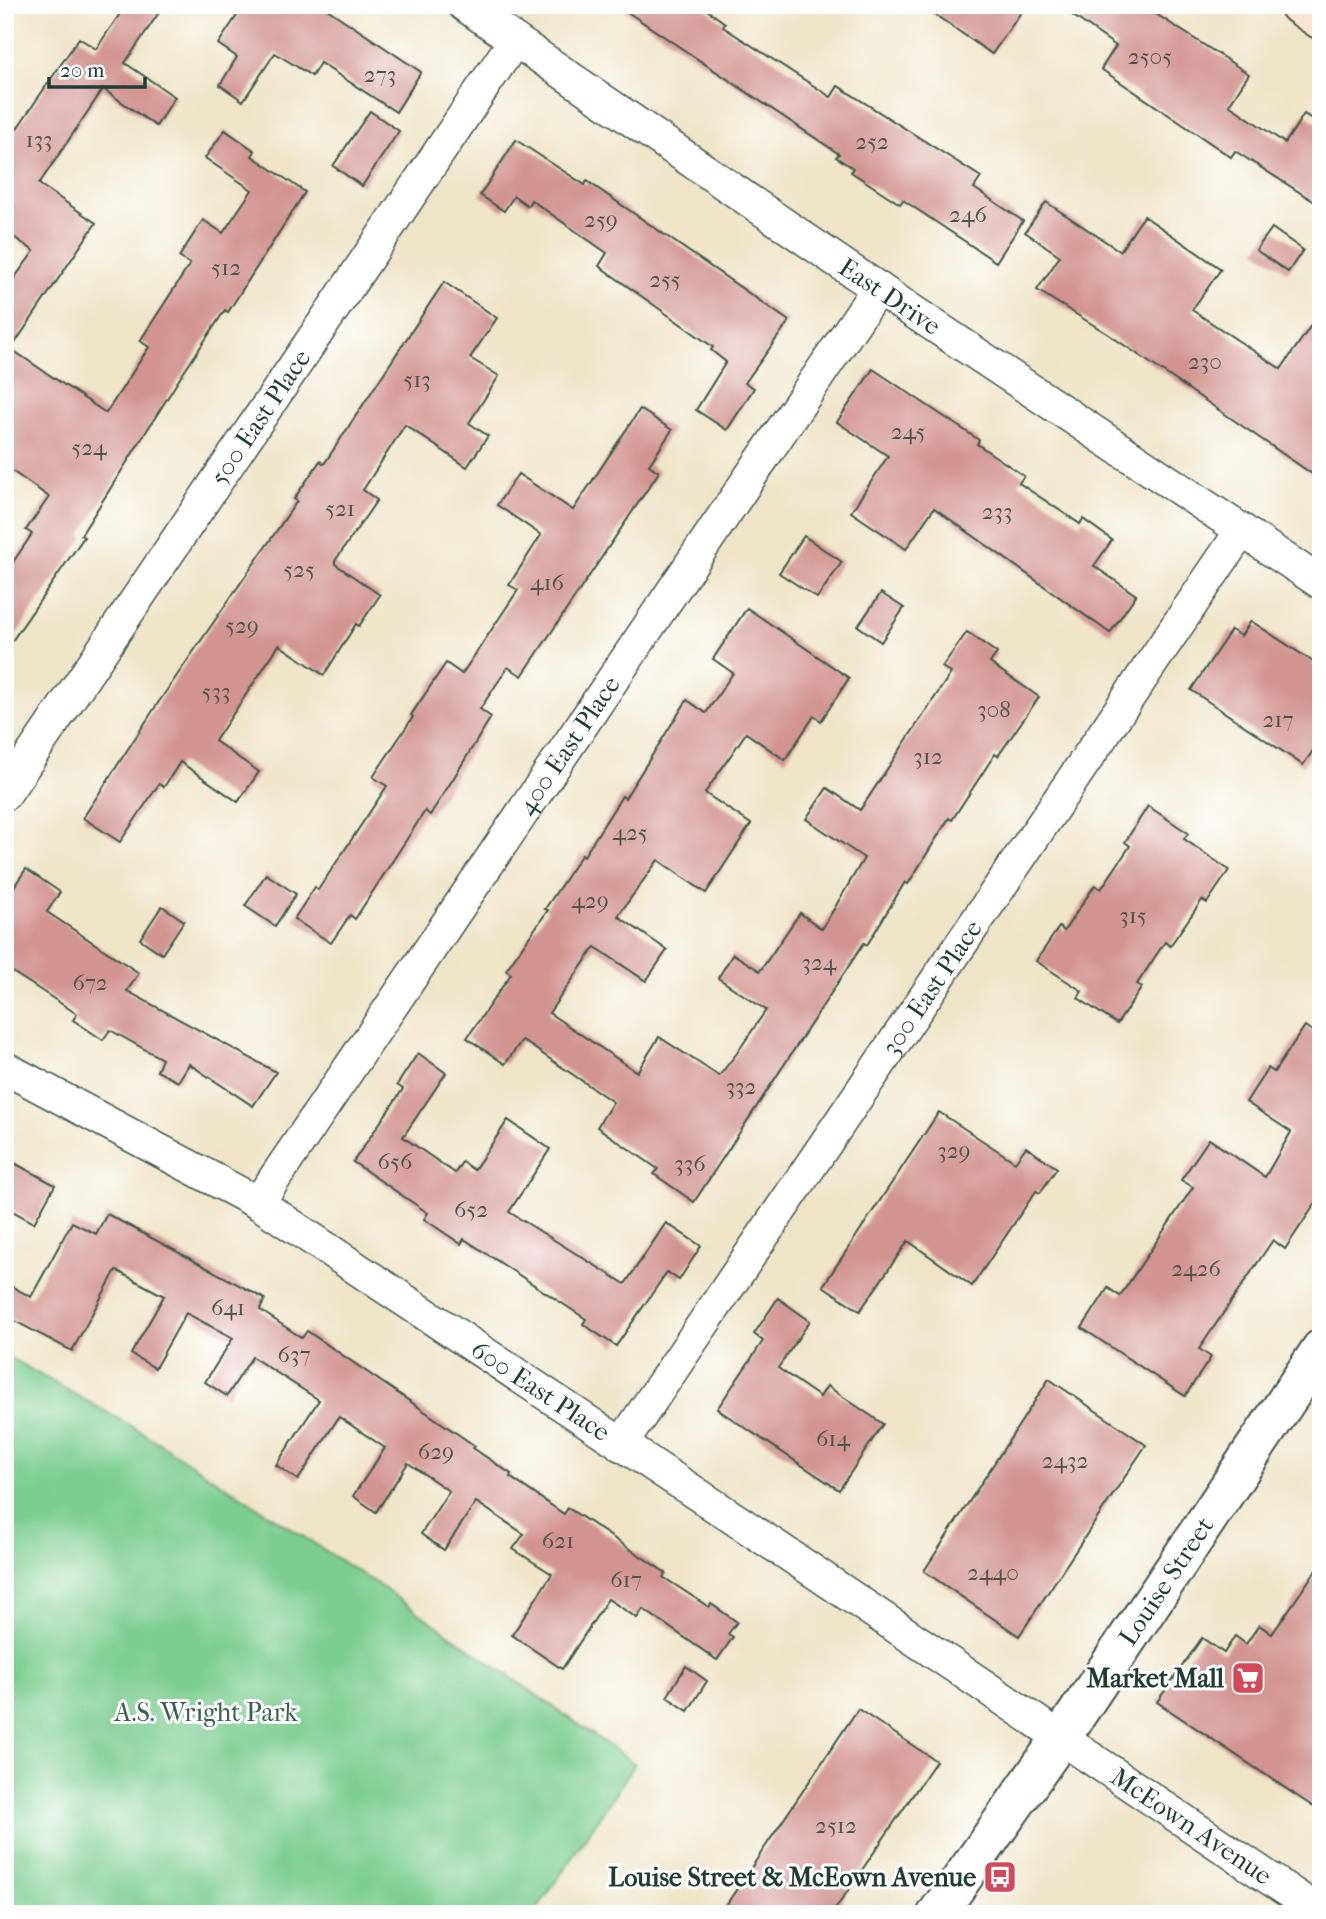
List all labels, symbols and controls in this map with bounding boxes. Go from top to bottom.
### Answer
house number: 2505 [1128,43,1172,70]
scale bar [49,46,145,90]
text: 20 m [60,58,105,82]
house number: 273 [364,61,396,88]
house number: 133 [25,126,53,153]
house number: 252 [855,128,889,155]
house number: 246 [949,201,987,228]
house number: 259 [584,206,618,233]
street label: East Drive [833,252,947,342]
house number: 512 [211,254,241,281]
house number: 255 [649,266,681,293]
street label: 500 East Place [203,344,317,491]
house number: 230 [1188,348,1222,375]
house number: 513 [403,366,431,393]
house number: 245 [891,418,925,445]
house number: 524 [71,434,108,461]
house number: 521 [325,495,355,522]
house number: 233 [982,498,1012,525]
house number: 525 [283,556,315,583]
house number: 416 [530,569,565,596]
house number: 529 [225,612,259,639]
street label: 400 East Place [511,670,627,821]
house number: 533 [202,678,230,705]
house number: 308 [977,696,1011,723]
house number: 217 [1262,706,1294,733]
house number: 312 [913,743,943,770]
house number: 425 [612,819,648,846]
house number: 429 [571,887,609,914]
house number: 315 [1119,902,1147,929]
street label: 300 East Place [875,914,989,1061]
house number: 324 [802,949,838,976]
house number: 672 [72,969,108,996]
house number: 332 [726,1073,757,1100]
house number: 329 [937,1137,971,1164]
house number: 656 [378,1148,413,1175]
house number: 336 [674,1150,706,1177]
house number: 652 [454,1196,488,1223]
house number: 2426 [1171,1255,1221,1282]
house number: 641 [211,1294,245,1321]
street label: 600 East Place [465,1334,616,1448]
house number: 637 [278,1341,310,1368]
house number: 614 [816,1425,851,1452]
house number: 629 [418,1438,454,1465]
house number: 2432 [1042,1447,1089,1474]
street label: Louise Street [1112,1511,1221,1651]
house number: 621 [542,1527,574,1554]
house number: 2440 [967,1559,1019,1586]
house number: 617 [610,1566,642,1593]
supermarket icon: Market Mall [1229,1659,1267,1697]
place label: Market Mall [1086,1663,1225,1694]
park label: A.S. Wright Park [113,1697,298,1728]
street label: McEown Avenue [1105,1761,1278,1892]
house number: 2512 [815,1812,857,1839]
bus stop icon: Louise Street & McEown Avenue [981,1858,1019,1896]
place label: Louise Street & McEown Avenue [608,1862,976,1893]

